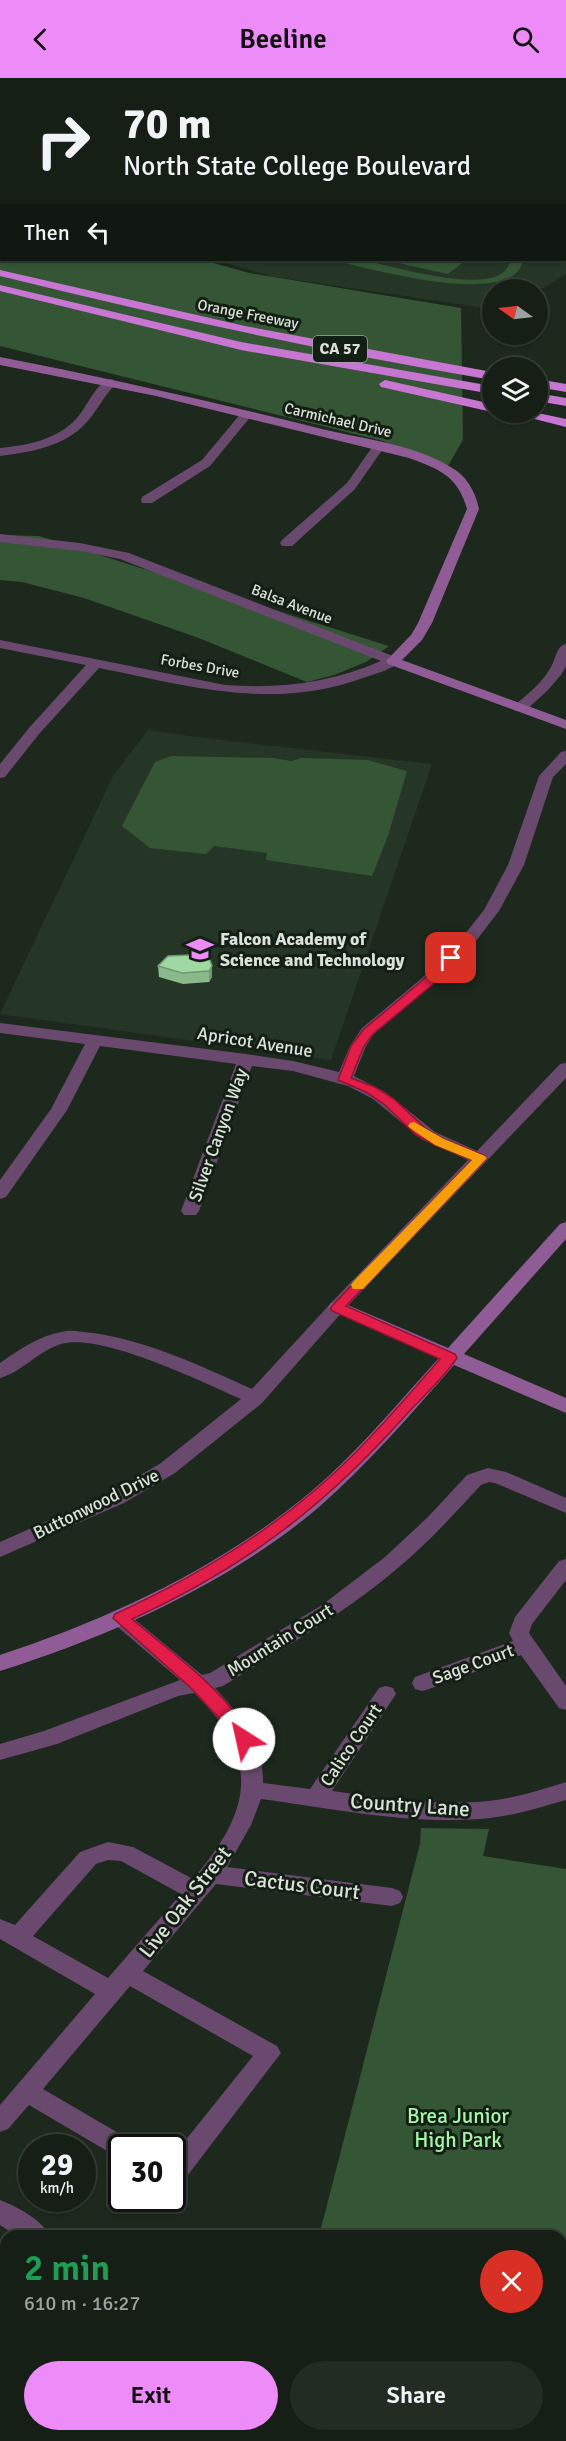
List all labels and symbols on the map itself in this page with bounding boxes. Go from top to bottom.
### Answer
north arrow [482,279,548,345]
street label: Orange Freeway [196,295,300,333]
road number: CA 57 [313,336,367,362]
street label: Carmichael Drive [283,399,393,441]
street label: Balsa Avenue [249,580,335,628]
street label: Forbes Drive [159,650,241,682]
place label: Falcon Academy of Science and Technology [220,928,405,971]
pin [425,932,476,983]
school or university icon: Falcon Academy of Science and Technology [185,934,215,964]
street label: Apricot Avenue [196,1022,314,1062]
street label: Silver Canyon Way [184,1065,253,1205]
street label: Buttonwood Drive [29,1464,163,1544]
street label: Mountain Court [223,1599,337,1681]
street label: Sage Court [429,1639,517,1689]
street label: Calico Court [315,1700,387,1790]
position arrow [212,1707,276,1771]
street label: Country Lane [349,1788,471,1822]
street label: Live Oak Street [133,1841,237,1963]
street label: Cactus Court [243,1865,361,1905]
park label: Brea Junior High Park [407,2103,509,2153]
speed limit sign: 30 [108,2134,186,2212]

